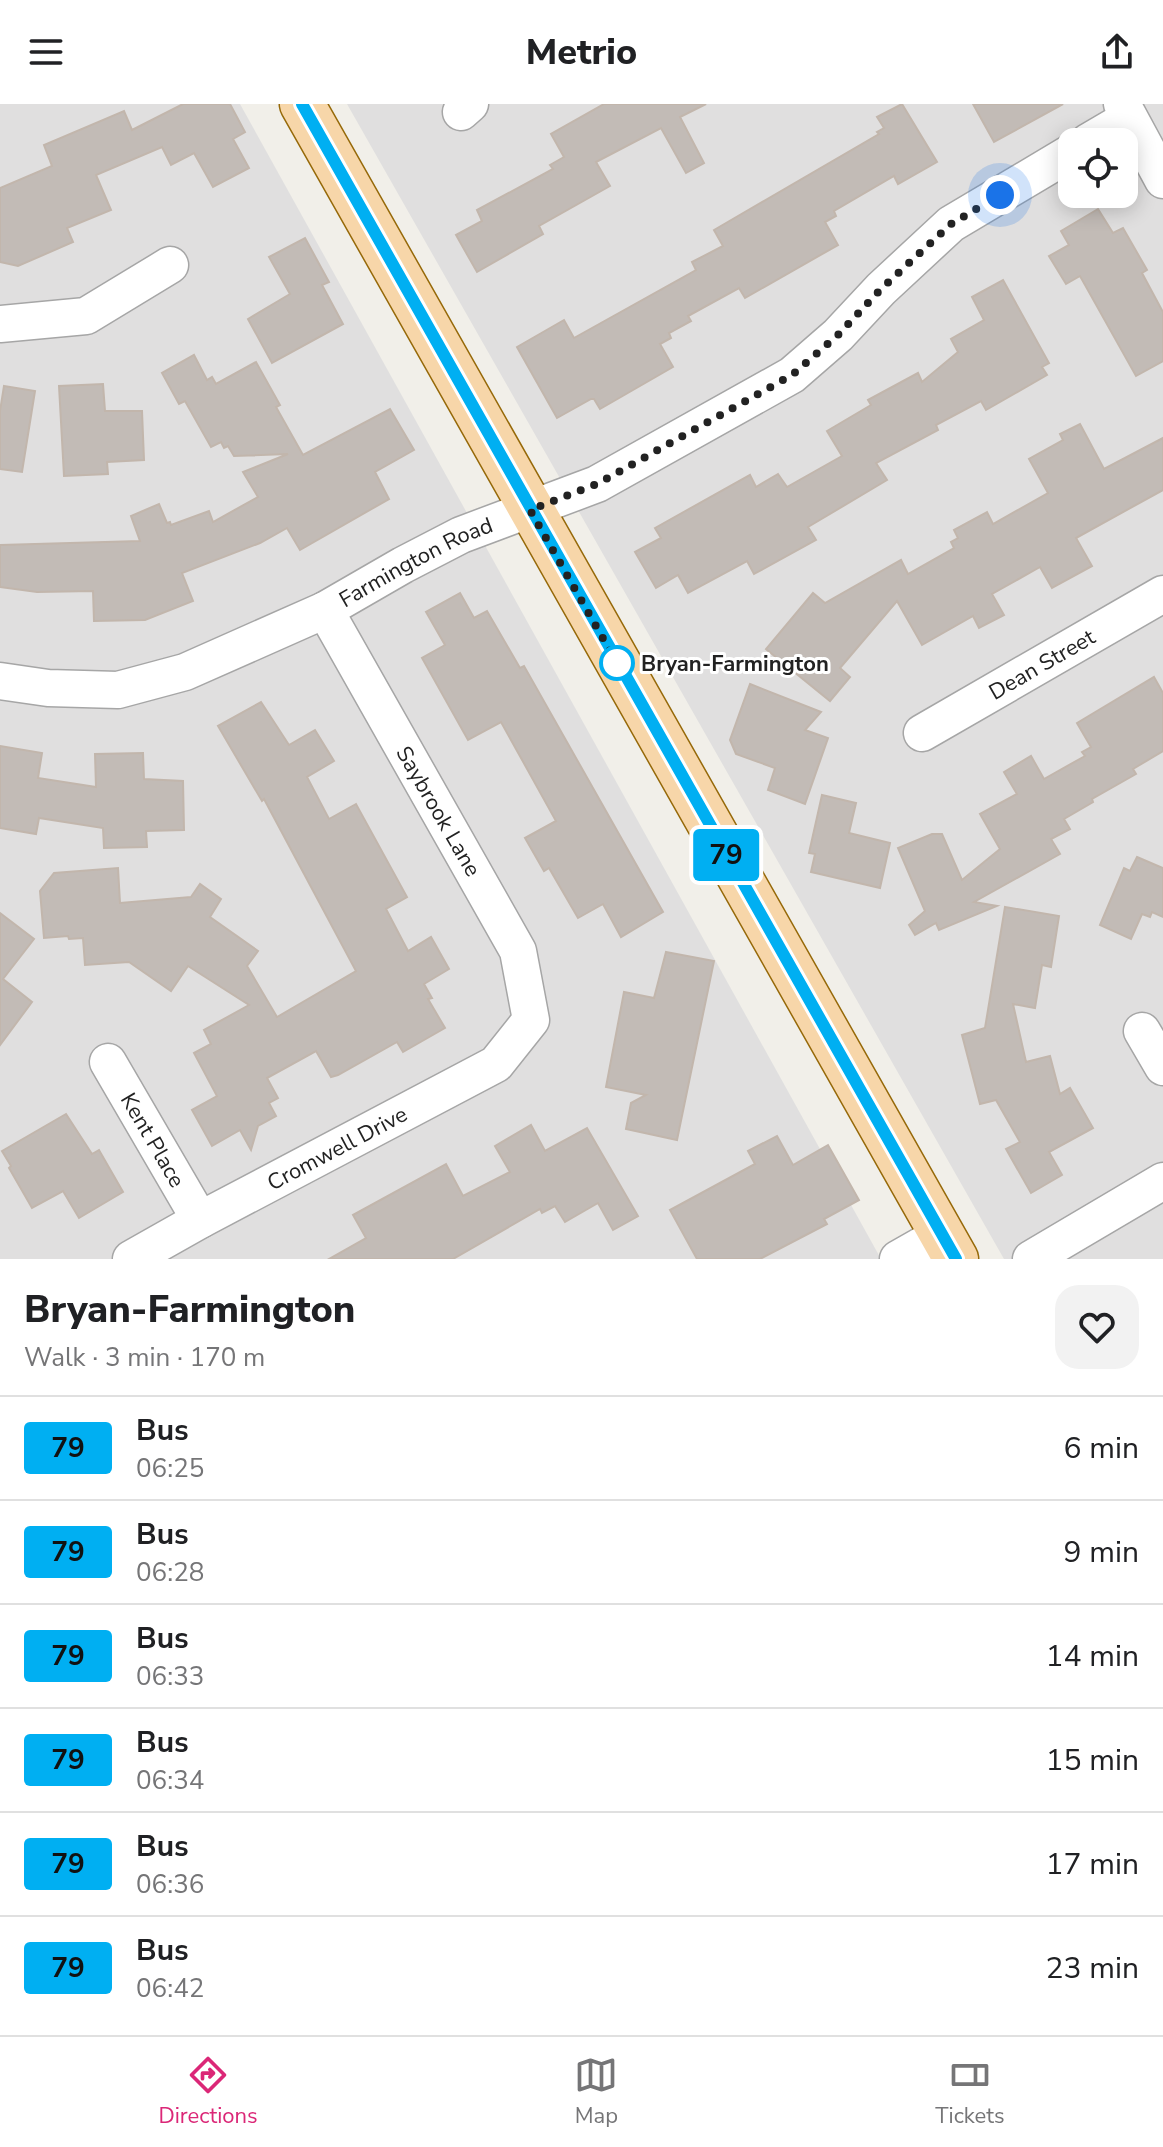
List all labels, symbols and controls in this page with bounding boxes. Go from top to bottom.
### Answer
text: Metrio [526,28,637,77]
icon: menu [24,30,68,74]
icon: share [1095,30,1139,74]
map controls [1058,128,1138,208]
button: locate [1058,128,1138,208]
your location [980,175,1020,215]
street label: Farmington Road [334,510,497,615]
street label: Dean Street [983,622,1101,707]
marker: Bryan-Farmington [600,646,634,680]
place label: Bryan-Farmington [641,649,829,679]
street label: Saybrook Lane [389,741,488,882]
line badge: 79 [690,829,762,881]
text: 79 [709,836,743,874]
street label: Kent Place [113,1087,192,1193]
street label: Cromwell Drive [262,1099,413,1198]
text: Bryan-Farmington [24,1284,355,1335]
button: heart [1055,1285,1139,1369]
text: Walk · 3 min · 170 m [24,1340,265,1375]
text: Bus [136,1410,189,1451]
text: 6 min [1064,1428,1139,1469]
text: 79 [51,1429,85,1467]
text: 06:25 [136,1451,204,1486]
text: Bus [136,1514,189,1555]
text: 9 min [1064,1532,1139,1573]
text: 79 [51,1533,85,1571]
text: 06:28 [136,1555,204,1590]
text: Bus [136,1618,189,1659]
text: 14 min [1046,1636,1139,1677]
text: 79 [51,1637,85,1675]
text: 06:33 [136,1659,204,1694]
text: Bus [136,1722,189,1763]
text: 15 min [1046,1740,1139,1781]
text: 79 [51,1741,85,1779]
text: 06:34 [136,1763,204,1798]
text: Bus [136,1826,189,1867]
text: 17 min [1046,1844,1139,1885]
text: 79 [51,1845,85,1883]
text: 06:36 [136,1867,204,1902]
text: Bus [136,1930,189,1971]
text: 23 min [1046,1948,1139,1989]
text: 79 [51,1949,85,1987]
text: 06:42 [136,1971,204,2006]
tab: Directions [158,2053,258,2131]
tab: Map [574,2053,618,2131]
tab: Tickets [935,2053,1005,2131]

